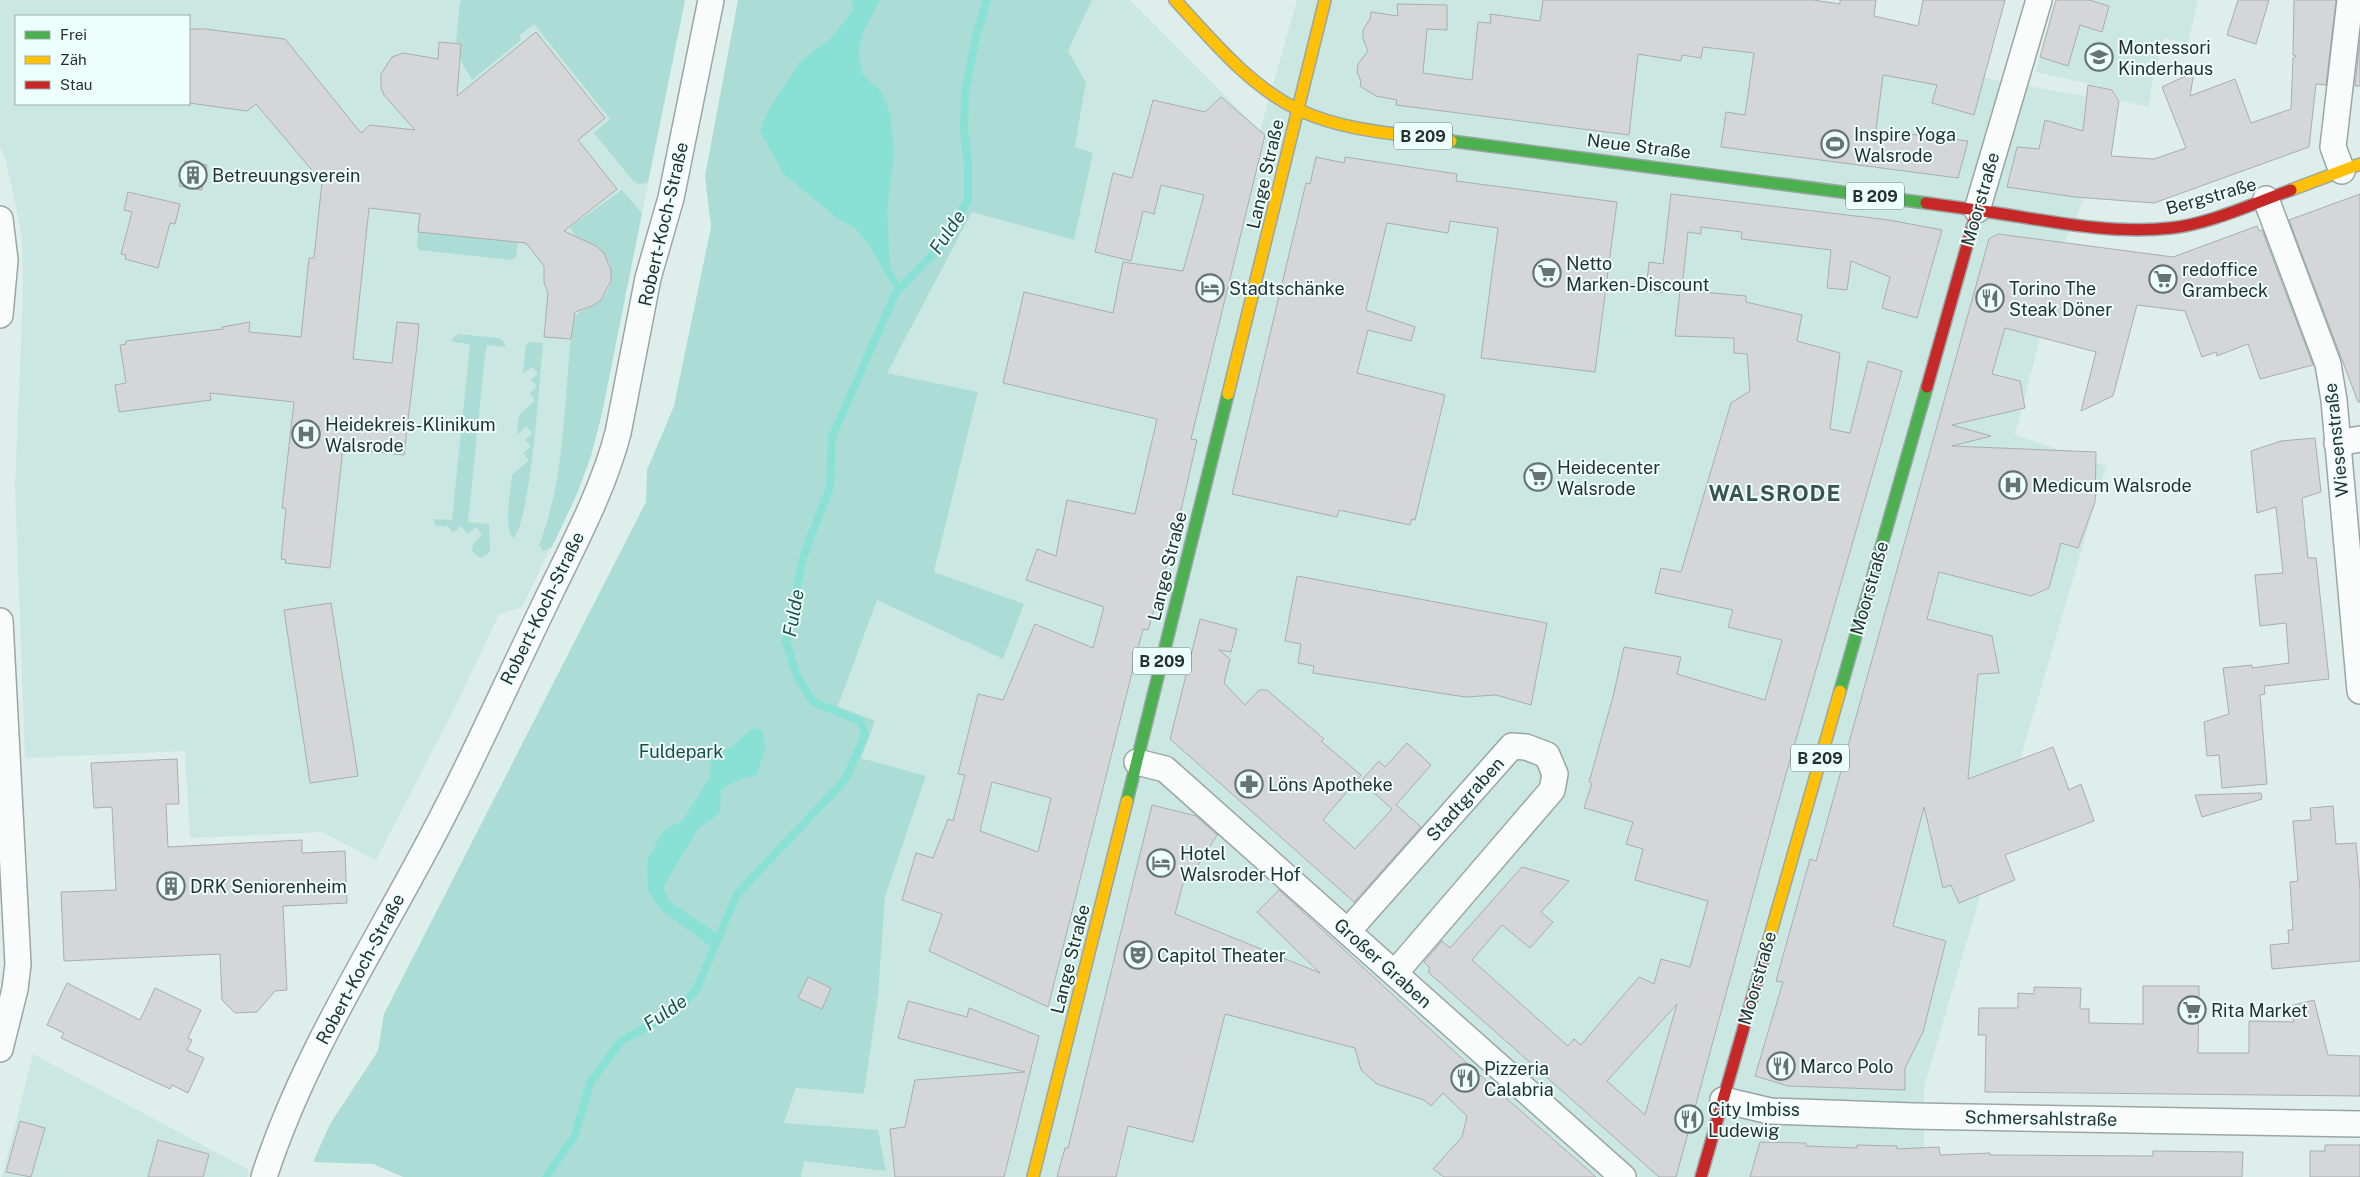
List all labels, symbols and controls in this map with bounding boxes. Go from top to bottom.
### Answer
legend [15,15,190,105]
text: Frei [60,26,87,43]
place label: Montessori Kinderhaus [2118,37,2213,79]
school or university icon: Montessori Kinderhaus [2084,42,2114,72]
text: Zäh [60,51,87,68]
text: Stau [60,76,93,93]
street label: Lange Straße [1242,117,1288,231]
road number: B 209 [1394,122,1452,150]
place label: Inspire Yoga Walsrode [1854,124,1956,166]
street label: Neue Straße [1586,129,1692,163]
sports icon: Inspire Yoga Walsrode [1820,129,1850,159]
street label: Robert-Koch-Straße [634,140,692,308]
street label: Moorstraße [1957,150,2003,248]
building icon: Betreuungsverein [178,160,208,190]
place label: Betreuungsverein [212,165,360,186]
street label: Bergstraße [2163,173,2259,219]
road number: B 209 [1846,182,1904,210]
water label: Fulde [924,206,970,258]
place label: Netto Marken-Discount [1566,253,1709,295]
supermarket icon: Netto Marken-Discount [1532,258,1562,288]
place label: redoffice Grambeck [2182,259,2268,301]
supermarket icon: redoffice Grambeck [2148,264,2178,294]
hotel icon: Stadtschänke [1195,273,1225,303]
place label: Stadtschänke [1229,278,1345,299]
place label: Torino The Steak Döner [2009,278,2112,320]
restaurant icon: Torino The Steak Döner [1975,283,2005,313]
street label: Wiesenstraße [2320,382,2352,498]
place label: Heidekreis-Klinikum Walsrode [325,414,496,456]
hospital icon: Heidekreis-Klinikum Walsrode [291,419,321,449]
place label: Heidecenter Walsrode [1557,457,1660,499]
supermarket icon: Heidecenter Walsrode [1523,462,1553,492]
hospital icon: Medicum Walsrode [1998,470,2028,500]
place label: Medicum Walsrode [2032,475,2192,496]
district label: WALSRODE [1709,480,1841,506]
street label: Lange Straße [1143,509,1191,623]
street label: Robert-Koch-Straße [496,528,588,688]
street label: Moorstraße [1846,539,1892,637]
water label: Fulde [778,587,808,639]
road number: B 209 [1133,648,1191,674]
park label: Fuldepark [639,741,723,762]
road number: B 209 [1791,744,1849,771]
street label: Stadtgraben [1422,753,1508,845]
pharmacy icon: Löns Apotheke [1234,769,1264,799]
place label: Löns Apotheke [1268,774,1393,795]
place label: Hotel Walsroder Hof [1180,843,1301,885]
hotel icon: Hotel Walsroder Hof [1146,848,1176,878]
building icon: DRK Seniorenheim [156,871,186,901]
place label: DRK Seniorenheim [190,876,347,897]
street label: Robert-Koch-Straße [311,890,409,1048]
street label: Lange Straße [1046,902,1094,1016]
street label: Großer Graben [1330,914,1436,1012]
street label: Moorstraße [1734,929,1780,1027]
theatre icon: Capitol Theater [1123,940,1153,970]
place label: Capitol Theater [1157,945,1286,966]
water label: Fulde [639,989,691,1035]
supermarket icon: Rita Market [2177,995,2207,1025]
place label: Rita Market [2211,1000,2308,1021]
restaurant icon: Marco Polo [1766,1051,1796,1081]
place label: Marco Polo [1800,1056,1894,1077]
place label: Pizzeria Calabria [1484,1058,1554,1100]
restaurant icon: Pizzeria Calabria [1450,1063,1480,1093]
place label: City Imbiss Ludewig [1708,1099,1800,1141]
restaurant icon: City Imbiss Ludewig [1674,1104,1704,1134]
street label: Schmersahlstraße [1964,1106,2118,1130]

